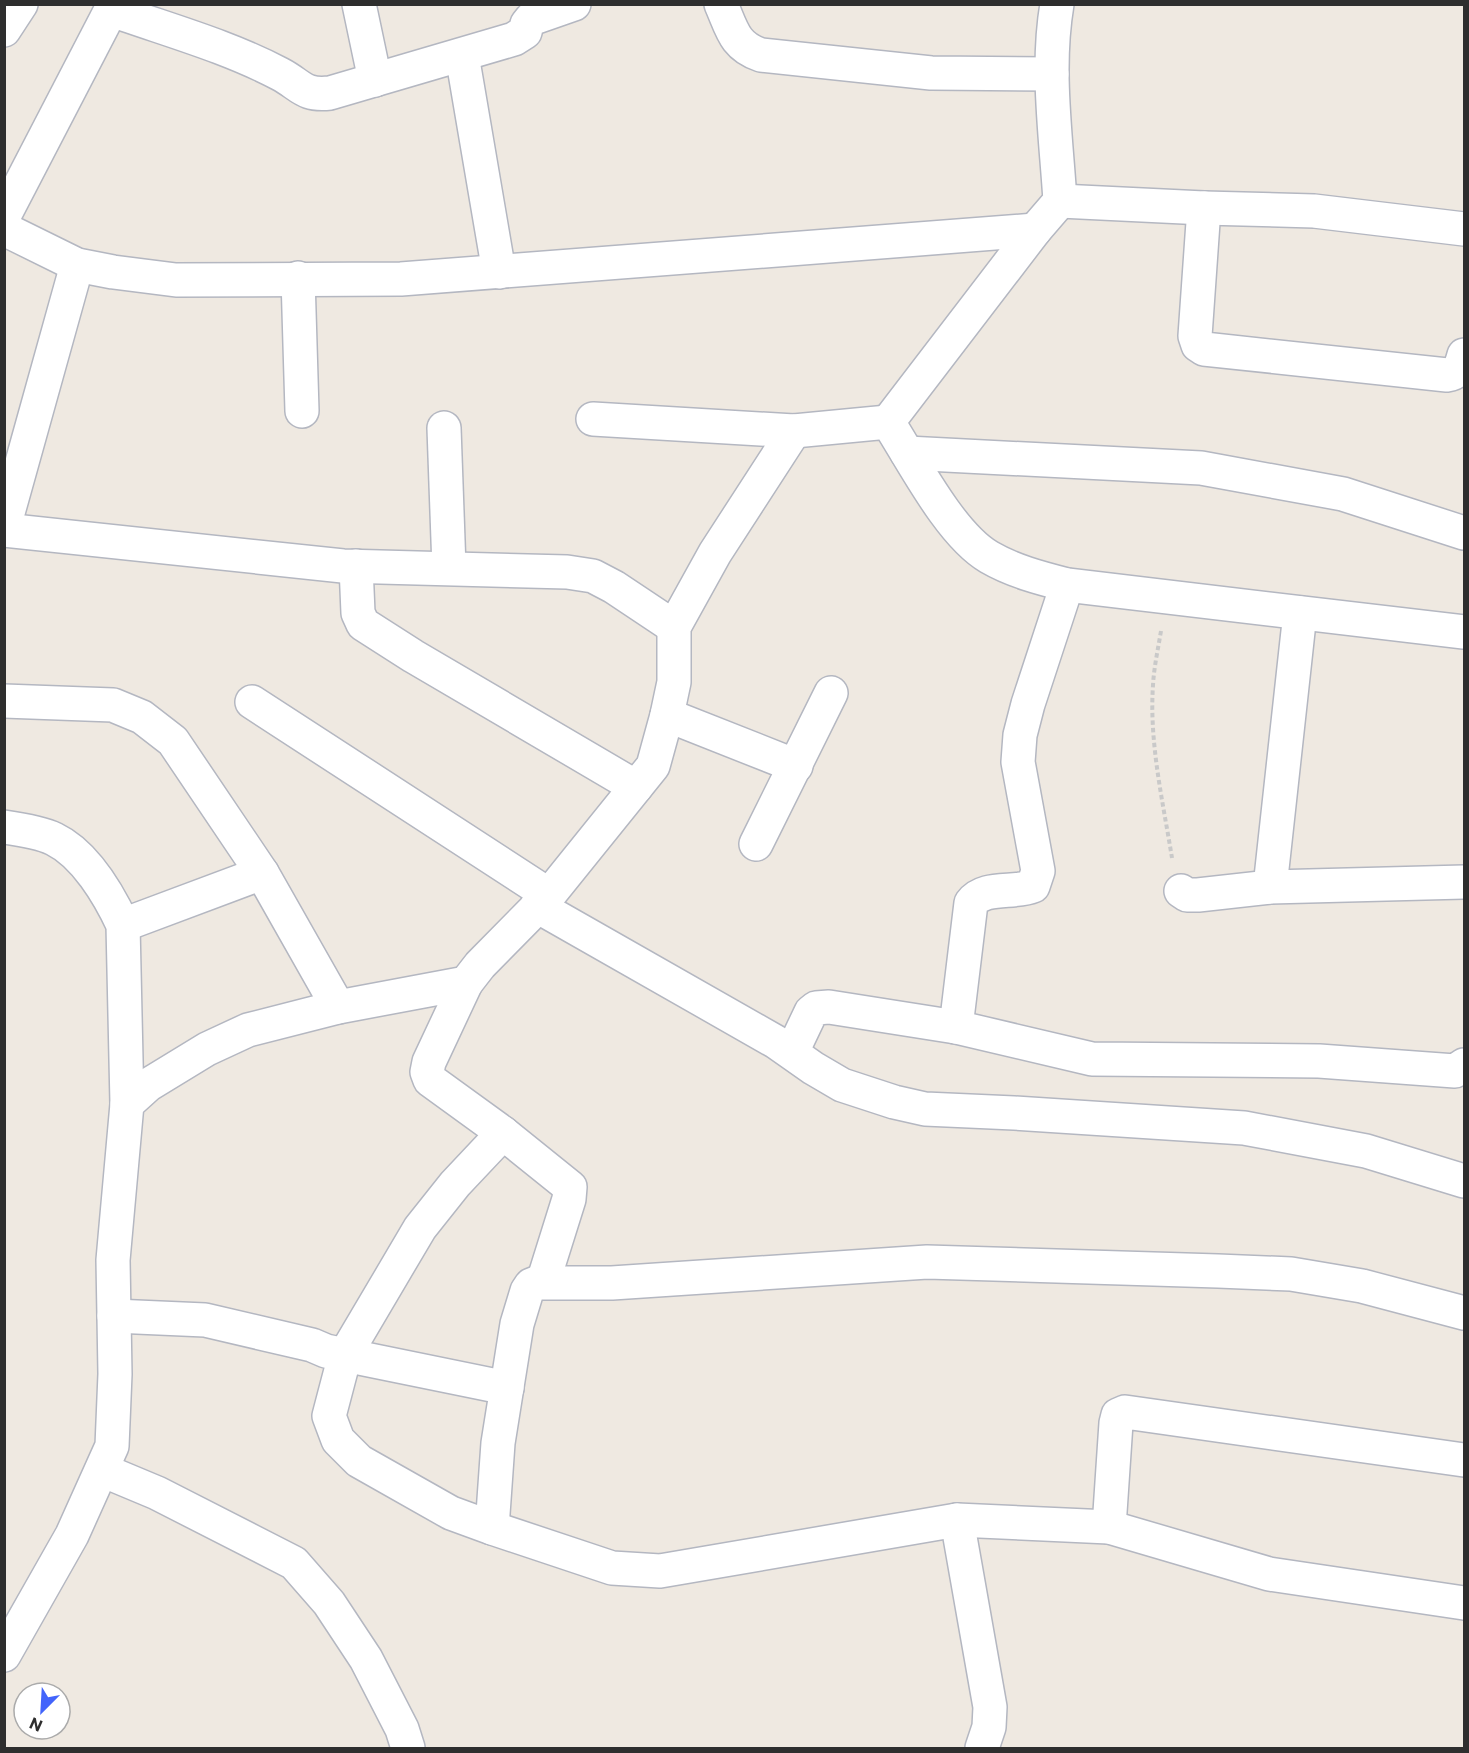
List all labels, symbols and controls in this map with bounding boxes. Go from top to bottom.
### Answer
north arrow [12,1681,72,1741]
text: N [26,1714,45,1736]

